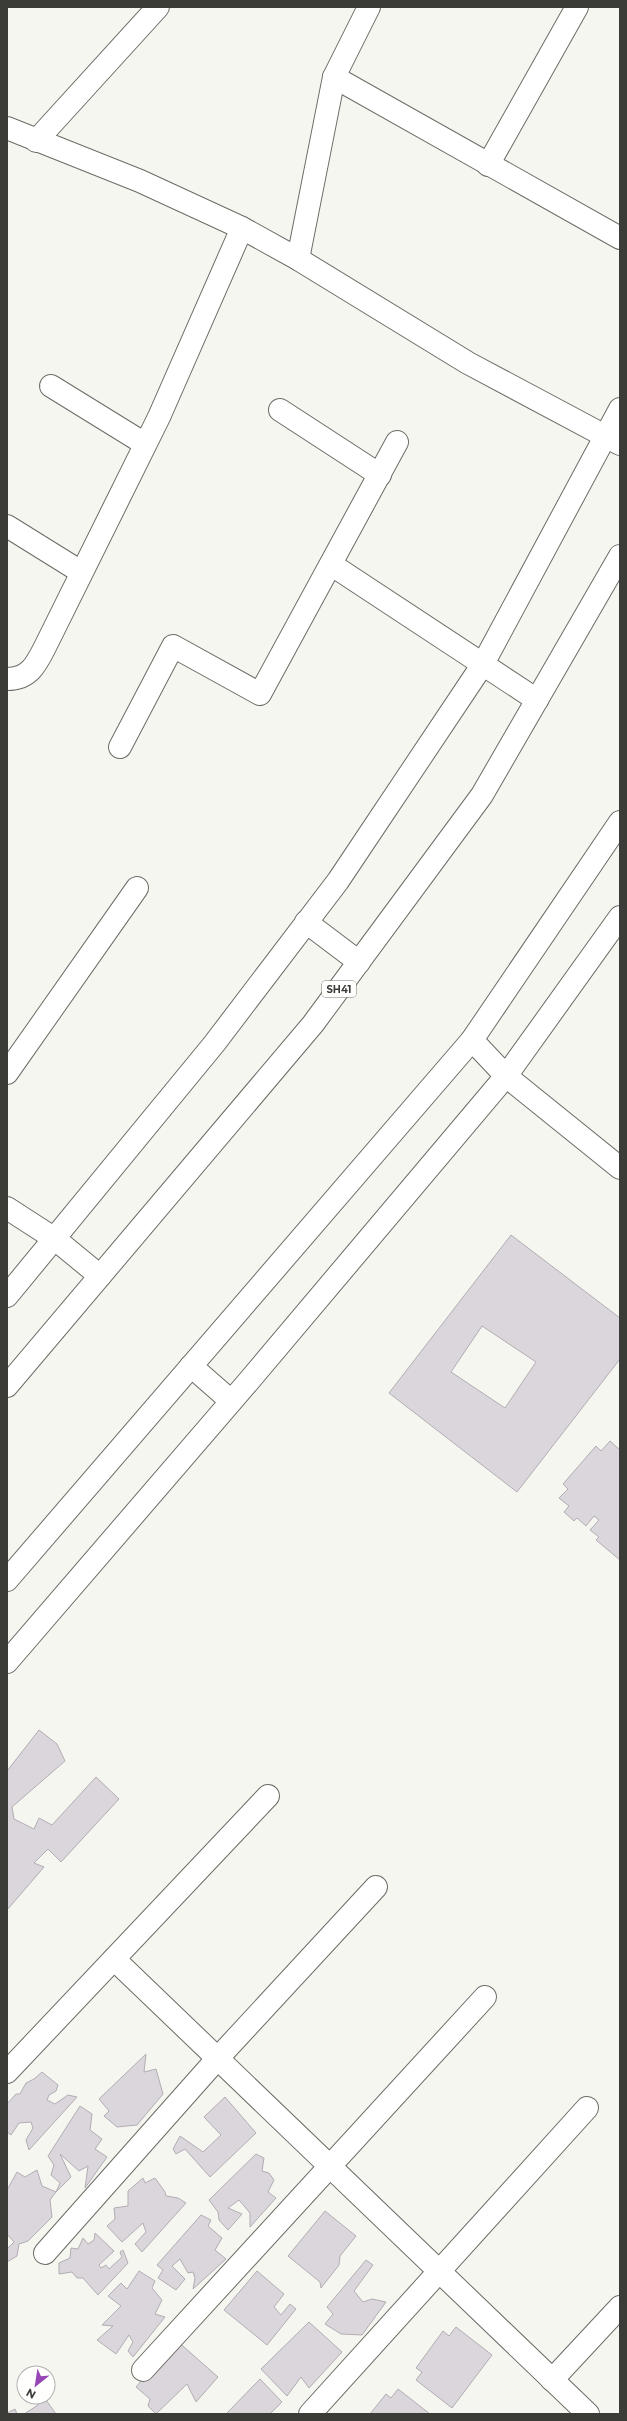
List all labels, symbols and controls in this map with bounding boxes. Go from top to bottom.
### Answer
road number: SH41 [322,981,356,997]
north arrow [16,2365,56,2405]
text: N [24,2385,38,2402]

